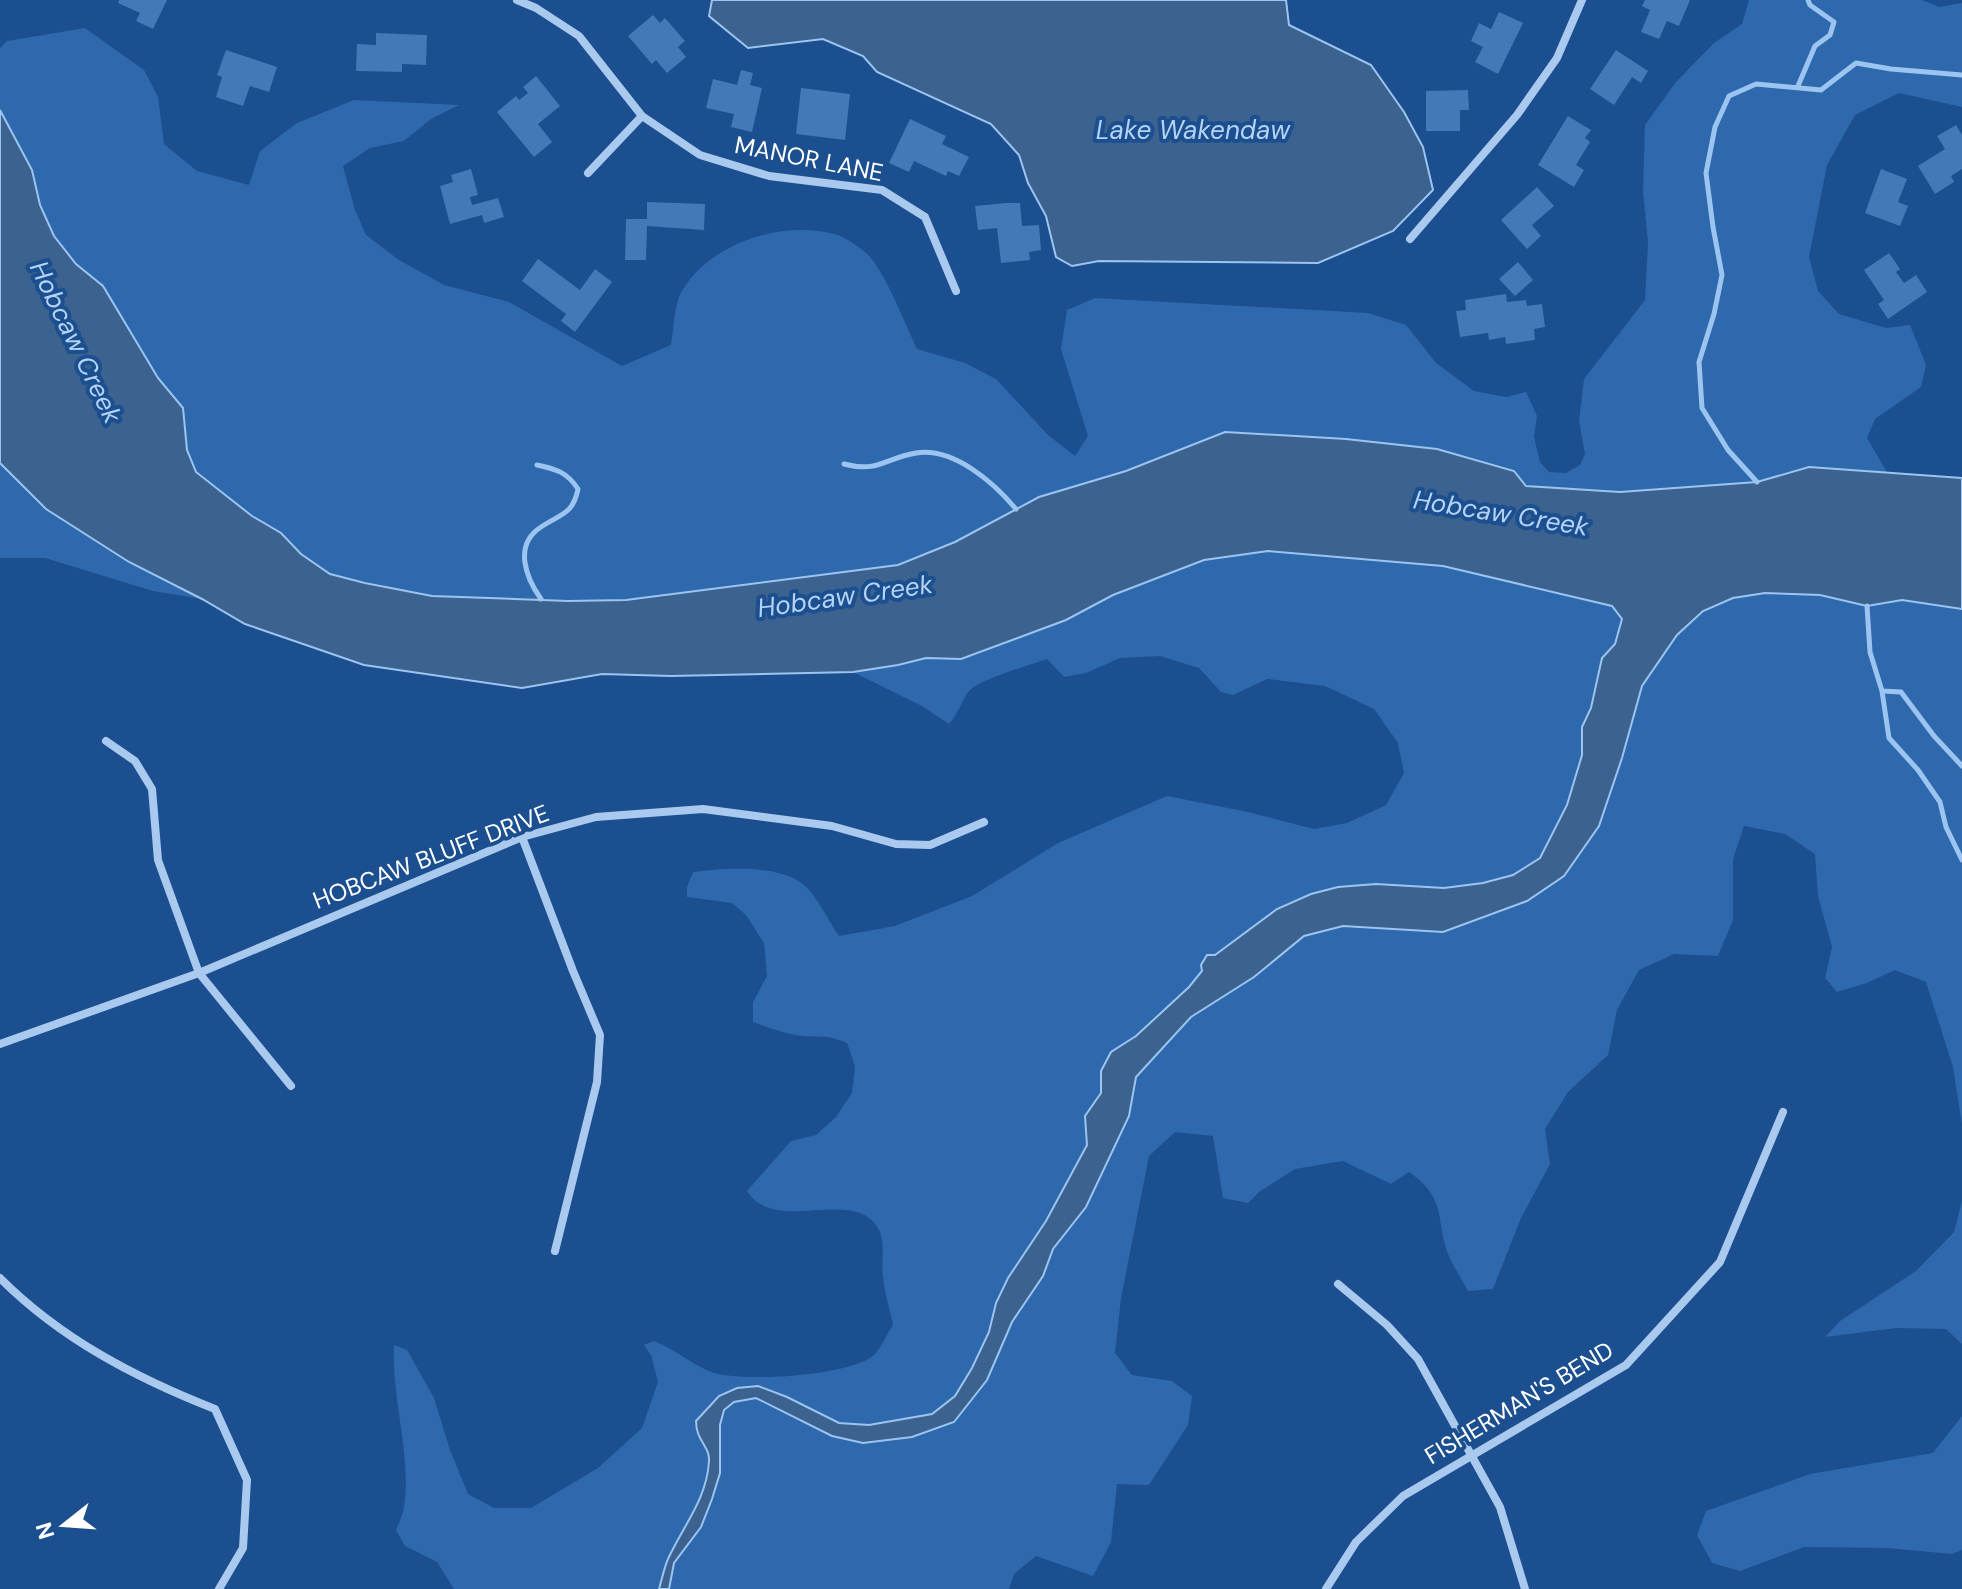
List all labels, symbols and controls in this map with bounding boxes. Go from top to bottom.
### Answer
water label: Lake Wakendaw [1096,113,1291,147]
street label: MANOR LANE [732,129,886,188]
water label: Hobcaw Creek [22,255,130,429]
water label: Hobcaw Creek [1411,482,1592,544]
water label: Hobcaw Creek [755,567,936,625]
street label: HOBCAW BLUFF DRIVE [308,797,553,916]
street label: FISHERMAN'S BEND [1419,1334,1619,1471]
north arrow [24,1485,104,1565]
text: N [29,1519,62,1543]

